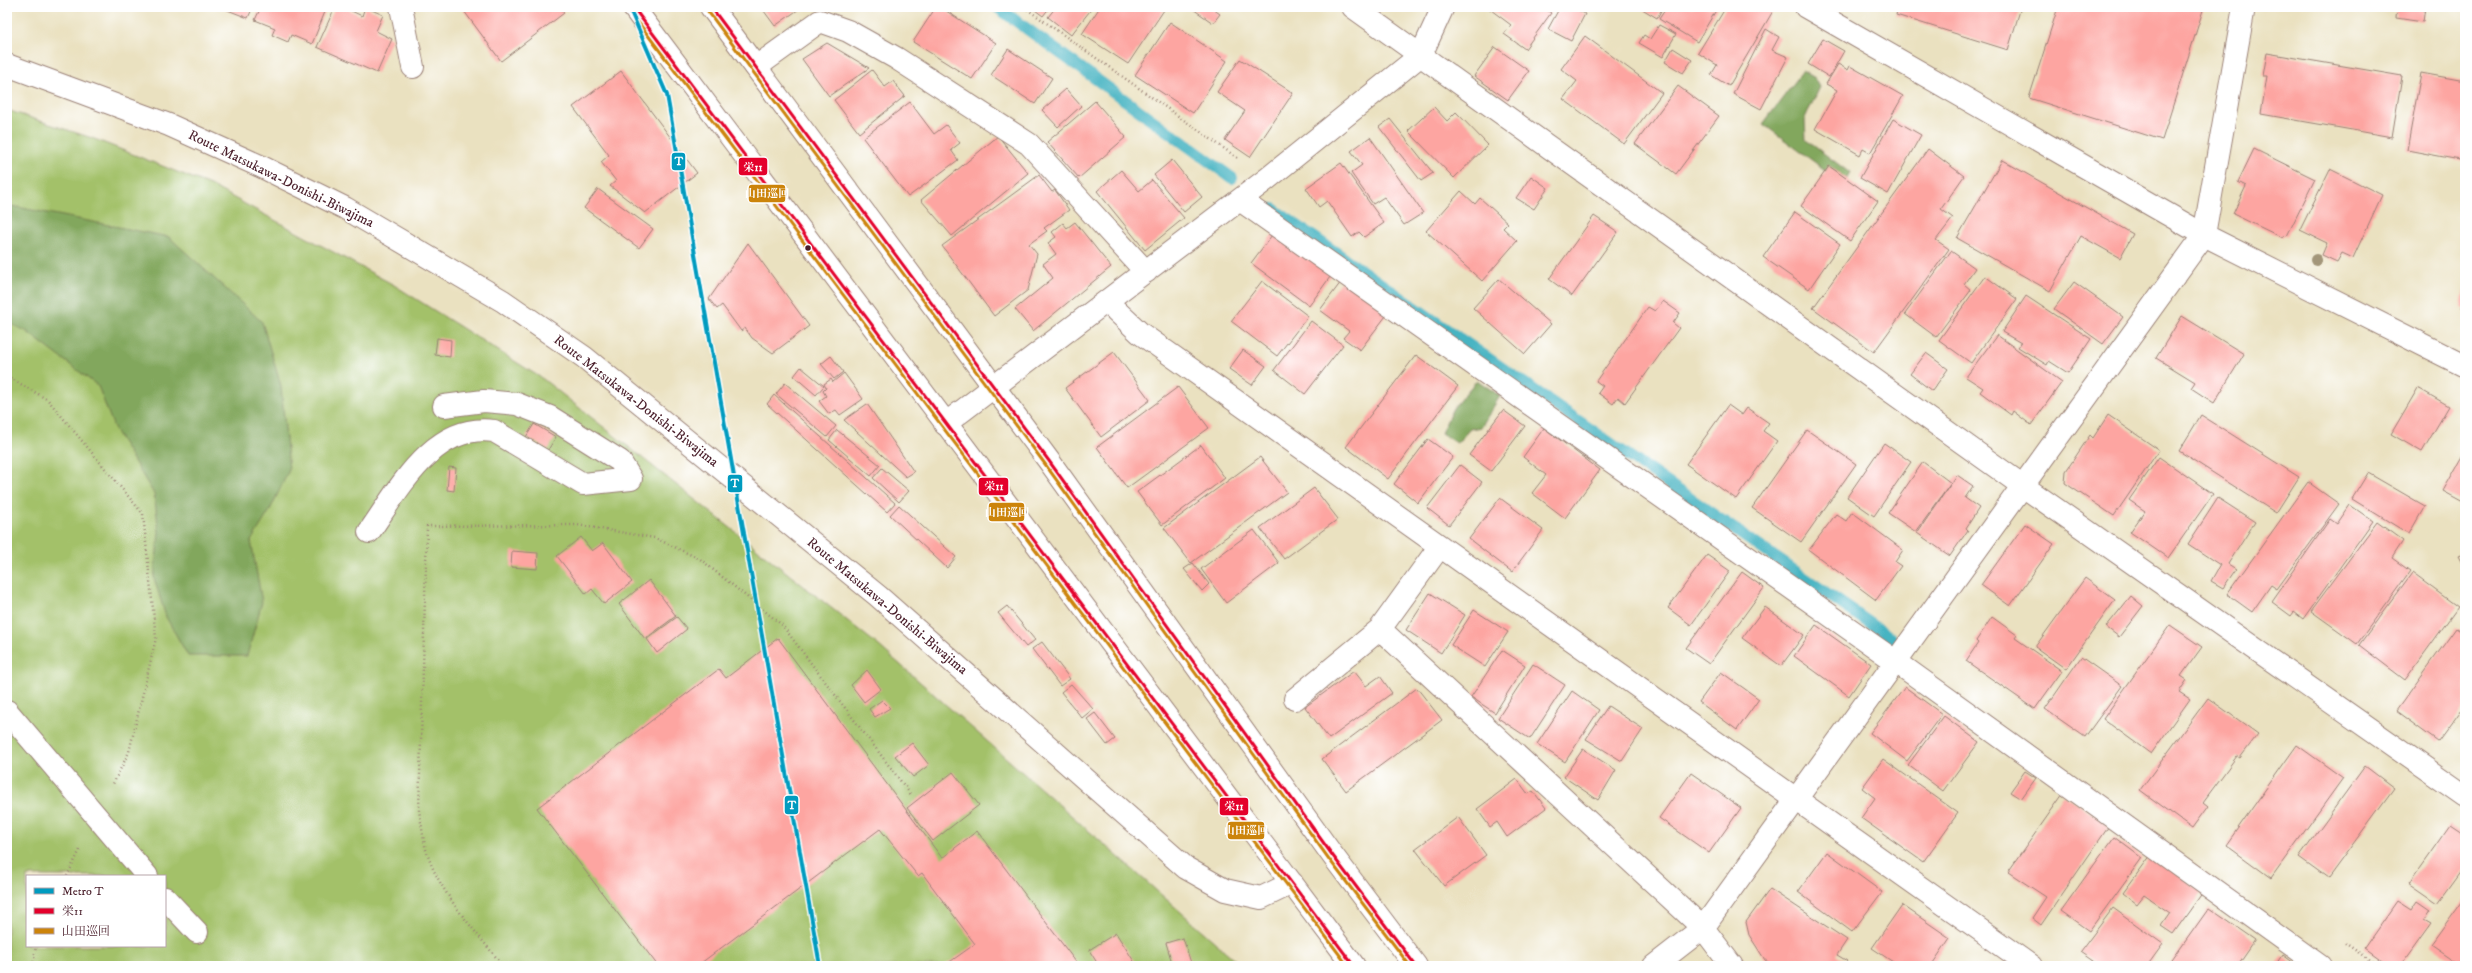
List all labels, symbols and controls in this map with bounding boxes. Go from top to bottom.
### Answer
street label: Route Matsukawa-Donishi-Biwajima [185,126,377,232]
line badge: T [671,152,686,171]
text: T [674,155,684,169]
line badge: 栄11 [738,157,768,176]
text: 栄11 [743,161,763,175]
line badge: 山田巡回 [748,184,786,203]
text: 山田巡回 [745,187,789,201]
unlabelled marker [803,243,813,253]
street label: Route Matsukawa-Donishi-Biwajima [550,331,722,471]
line badge: T [727,474,743,493]
text: T [730,477,740,491]
line badge: 栄11 [978,477,1009,496]
text: 栄11 [984,480,1004,494]
line badge: 山田巡回 [988,502,1025,522]
text: 山田巡回 [985,506,1029,520]
street label: Route Matsukawa-Donishi-Biwajima [803,533,971,679]
line badge: T [784,795,799,815]
line badge: 栄11 [1219,797,1249,816]
text: T [787,799,797,813]
text: 栄11 [1224,800,1244,814]
line badge: 山田巡回 [1227,821,1265,840]
text: 山田巡回 [1224,824,1268,838]
legend [26,875,166,947]
text: Metro T [62,884,104,899]
text: 栄11 [62,904,83,919]
text: 山田巡回 [62,924,110,939]

